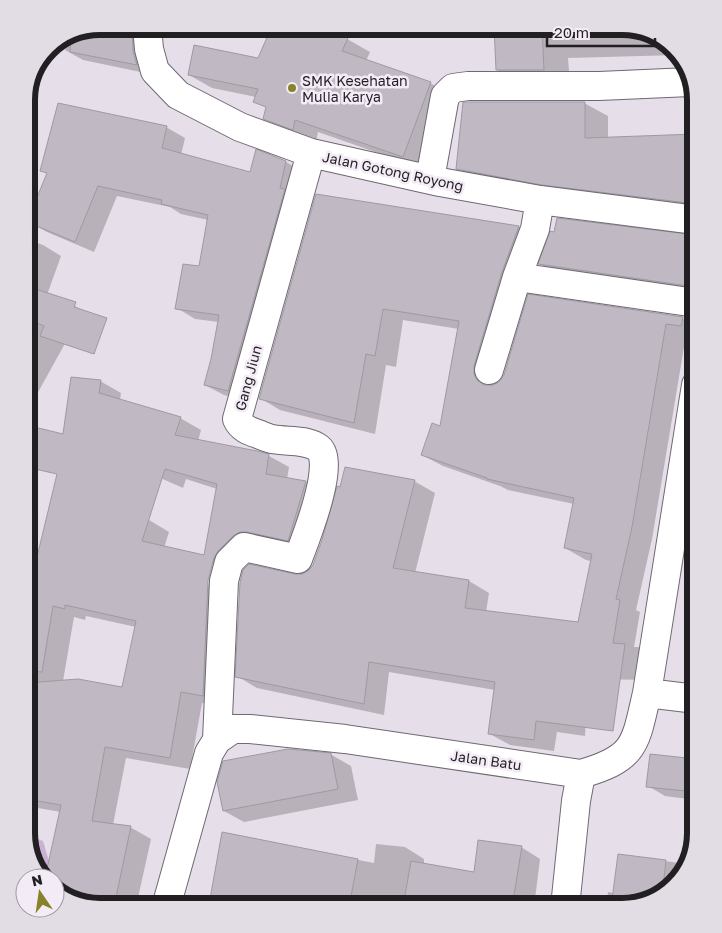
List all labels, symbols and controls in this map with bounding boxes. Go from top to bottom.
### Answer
scale bar [547,15,654,47]
text: 20 m [554,23,589,41]
place label: SMK Kesehatan Mulia Karya [302,72,408,105]
marker: SMK Kesehatan Mulia Karya [286,82,298,94]
street label: Jalan Gotong Royong [321,148,465,194]
street label: Gang Jiun [231,343,265,413]
street label: Jalan Batu [449,747,523,773]
north arrow [15,868,65,918]
text: N [30,870,44,889]

